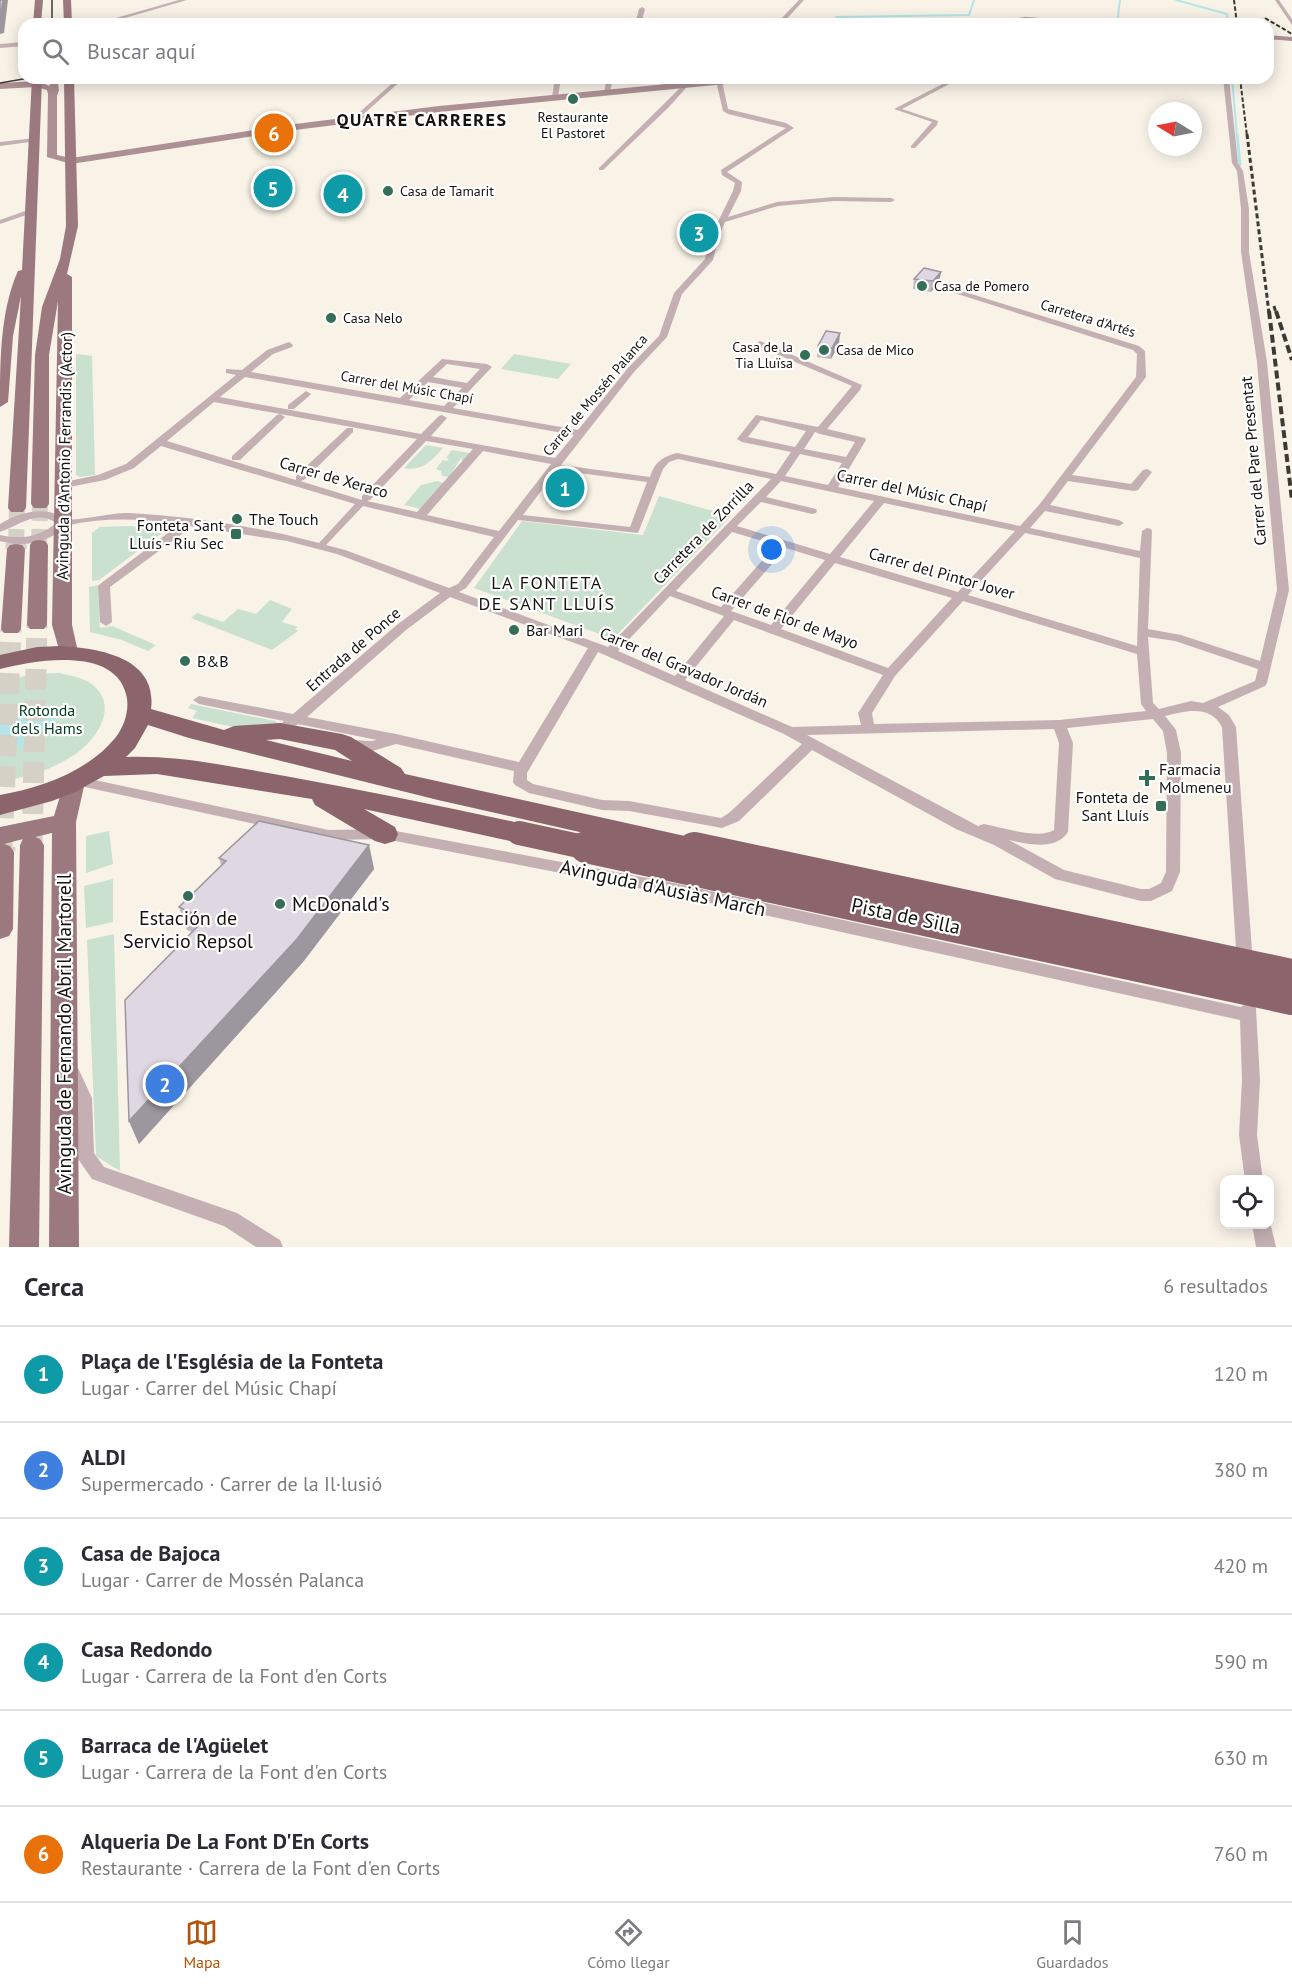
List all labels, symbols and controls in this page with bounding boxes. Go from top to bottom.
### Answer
search box [18,18,1274,84]
icon: search [39,35,72,68]
text: Buscar aquí [87,37,196,65]
marker: Restaurante El Pastoret [566,92,580,106]
north arrow [1148,102,1202,156]
district label: QUATRE CARRERES [336,108,508,131]
place label: Restaurante El Pastoret [538,108,608,142]
pin: 6 [254,110,294,156]
pin: 5 [254,166,292,210]
pin: 4 [324,172,362,216]
place label: Casa de Tamarit [400,182,494,200]
marker: Casa de Tamarit [381,184,395,198]
pin: 3 [680,210,718,256]
place label: Casa de Pomero [934,277,1029,295]
marker: Casa de Pomero [915,279,929,293]
street label: Carretera d'Artés [1038,295,1138,341]
place label: Casa Nelo [343,309,402,327]
marker: Casa Nelo [324,311,338,325]
street label: Carrer de Mossén Palanca [539,330,651,460]
street label: Avinguda d'Antonio Ferrandis (Actor) [52,332,76,580]
place label: Casa de la Tia Lluïsa [732,338,793,372]
place label: Casa de Mico [836,341,914,359]
marker: Casa de Mico [817,343,831,357]
marker: Casa de la Tia Lluïsa [798,348,812,362]
street label: Carrer del Músic Chapí [339,366,475,408]
street label: Carrer del Pare Presentat [1236,375,1270,546]
street label: Carrer de Xeraco [277,452,391,502]
street label: Carrer del Músic Chapí [835,464,989,516]
pin: 1 [546,466,584,510]
street label: Carretera de Zorrilla [648,476,758,588]
place label: The Touch [249,509,319,529]
marker: The Touch [230,512,244,526]
place label: Fonteta Sant Lluís - Riu Sec [129,515,225,553]
marker: Fonteta Sant Lluís - Riu Sec [229,527,243,541]
your location [757,535,786,564]
street label: Carrer del Pintor Jover [867,543,1018,604]
district label: LA FONTETA DE SANT LLUÍS [478,571,616,615]
street label: Carrer de Flor de Mayo [709,581,861,653]
street label: Entrada de Ponce [302,603,404,695]
place label: Bar Mari [526,620,583,640]
street label: Carrer del Gravador Jordán [597,622,771,712]
marker: Bar Mari [507,623,521,637]
place label: B&B [197,651,229,671]
marker: B&B [178,654,192,668]
park label: Rotonda dels Hams [12,700,83,738]
place label: Farmacia Molmeneu [1159,759,1232,797]
marker: Farmacia Molmeneu [1140,771,1154,785]
place label: Fonteta de Sant Lluís [1076,787,1149,825]
marker: Fonteta de Sant Lluís [1154,799,1168,813]
street label: Avinguda d'Ausiàs March [558,853,768,923]
street label: Avinguda de Fernando Abril Martorell [51,873,77,1194]
marker: Estación de Servicio Repsol [181,889,195,903]
place label: McDonald's [292,891,390,917]
street label: Pista de Silla [849,892,963,940]
marker: McDonald's [273,897,287,911]
place label: Estación de Servicio Repsol [123,905,253,954]
pin: 2 [146,1062,184,1106]
map controls [1220,1175,1274,1229]
button: locate [1220,1175,1274,1229]
text: Cerca [24,1270,84,1303]
text: 6 resultados [1163,1273,1268,1299]
text: Plaça de l'Església de la Fonteta [81,1347,383,1375]
text: 1 [38,1361,49,1387]
text: 120 m [1214,1361,1268,1387]
text: Lugar · Carrer del Músic Chapí [81,1375,337,1401]
text: ALDI [81,1443,126,1471]
text: 2 [38,1457,49,1483]
text: 380 m [1214,1457,1268,1483]
text: Supermercado · Carrer de la Il·lusió [81,1471,382,1497]
text: Casa de Bajoca [81,1539,220,1567]
text: 3 [38,1553,49,1579]
text: 420 m [1214,1553,1268,1579]
text: Lugar · Carrer de Mossén Palanca [81,1567,364,1593]
text: Casa Redondo [81,1635,212,1663]
text: 4 [38,1649,49,1675]
text: 590 m [1214,1649,1268,1675]
text: Lugar · Carrera de la Font d'en Corts [81,1663,387,1689]
text: Barraca de l'Agüelet [81,1731,268,1759]
text: 5 [38,1745,49,1771]
text: 630 m [1214,1745,1268,1771]
text: Lugar · Carrera de la Font d'en Corts [81,1759,387,1785]
text: Alqueria De La Font D'En Corts [81,1827,369,1855]
text: 6 [38,1841,49,1867]
text: 760 m [1214,1841,1268,1867]
text: Restaurante · Carrera de la Font d'en Corts [81,1855,440,1881]
tab: Mapa [183,1916,221,1972]
tab: Cómo llegar [587,1916,670,1972]
tab: Guardados [1036,1916,1109,1972]

